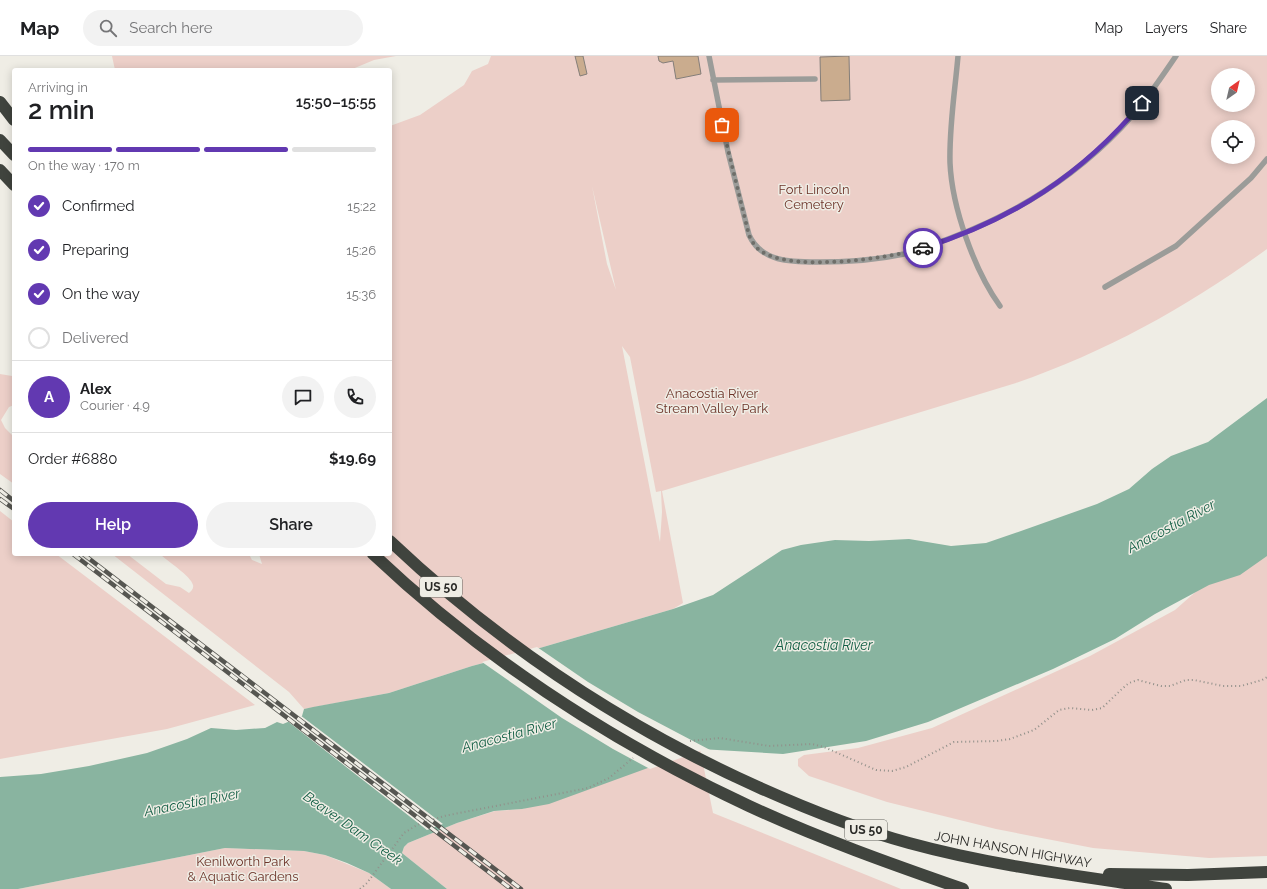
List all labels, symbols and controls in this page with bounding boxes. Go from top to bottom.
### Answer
search box [83,10,363,46]
text: Map [20,17,59,39]
icon: search [97,17,119,39]
text: Search here [129,19,213,37]
text: Map [1095,20,1123,36]
text: Layers [1145,20,1188,36]
text: Share [1210,20,1247,36]
north arrow [1211,68,1255,112]
map controls [1211,68,1255,164]
text: Arriving in [28,80,88,95]
pin [1125,86,1159,120]
icon: home [1131,92,1153,114]
text: 15:50–15:55 [296,93,376,111]
text: 2 min [28,95,95,125]
pin [705,108,739,142]
icon: bag [711,114,733,136]
button: locate [1211,120,1255,164]
text: On the way · 170 m [28,158,140,173]
park label: Fort Lincoln Cemetery [778,182,850,212]
icon: check [28,195,50,217]
text: Confirmed [62,197,135,215]
text: 15:22 [347,199,376,214]
courier [903,228,943,268]
icon: car [912,237,934,259]
icon: check [28,239,50,261]
text: Preparing [62,241,129,259]
text: 15:26 [346,243,376,258]
icon: check [28,283,50,305]
text: On the way [62,285,140,303]
text: 15:36 [346,287,376,302]
text: Delivered [62,329,129,347]
button: chat [282,376,324,418]
button: phone [334,376,376,418]
text: Alex [80,380,111,398]
park label: Anacostia River Stream Valley Park [656,386,768,416]
text: A [44,388,54,406]
text: Courier · 4.9 [80,398,150,413]
text: Order #6880 [28,450,117,468]
text: $19.69 [329,450,376,468]
water label: Anacostia River [1123,496,1219,556]
button: Help [28,502,198,548]
button: Share [206,502,376,548]
road number: US 50 [420,577,462,597]
water label: Anacostia River [774,637,874,653]
water label: Anacostia River [459,714,559,756]
water label: Anacostia River [142,785,242,819]
water label: Beaver Dam Creek [300,788,406,868]
road number: US 50 [845,820,887,840]
street label: JOHN HANSON HIGHWAY [933,828,1093,871]
park label: Kenilworth Park & Aquatic Gardens [188,854,298,884]

